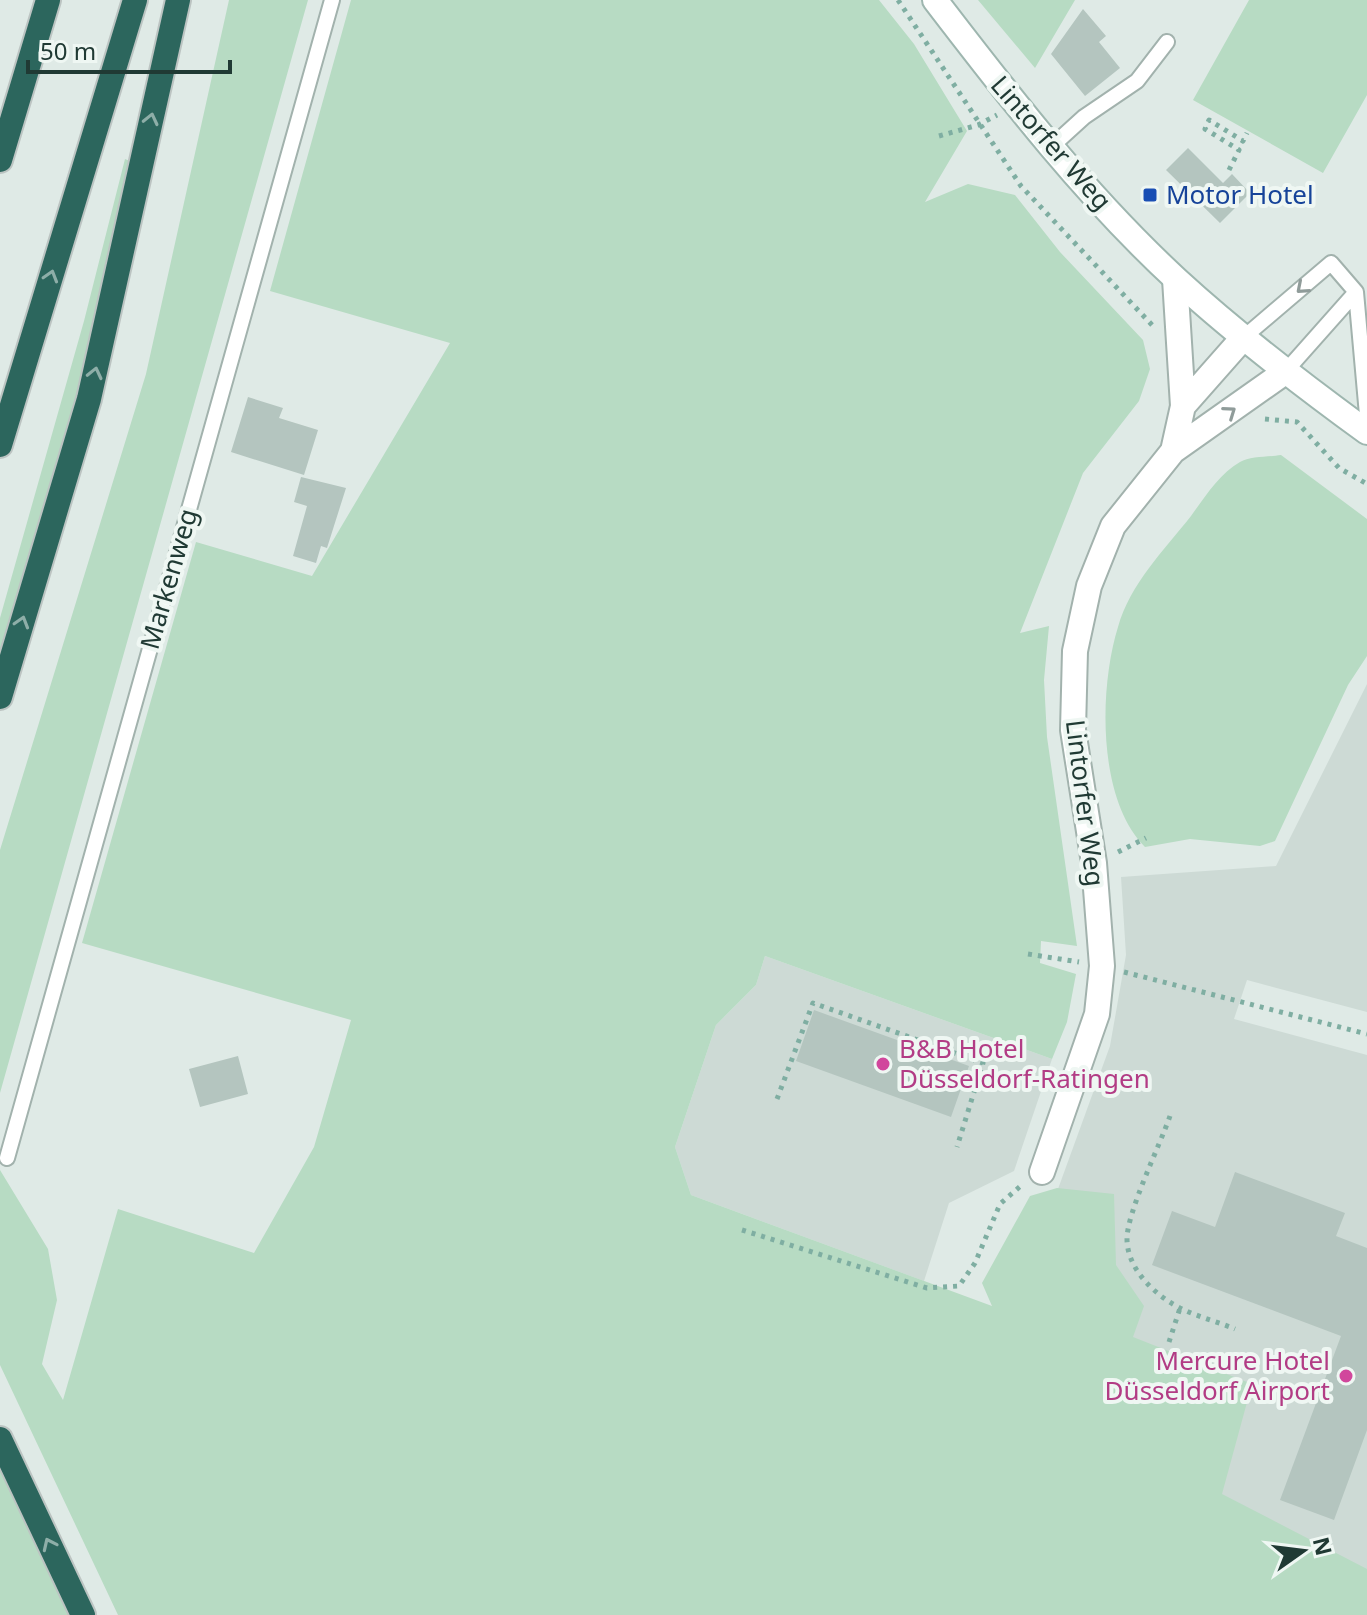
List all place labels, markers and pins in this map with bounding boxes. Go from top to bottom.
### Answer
place label: Motor Hotel [1166,176,1314,212]
marker: Motor Hotel [1141,186,1159,204]
place label: B&B Hotel Düsseldorf-Ratingen [899,1030,1150,1096]
marker: B&B Hotel Düsseldorf-Ratingen [874,1055,892,1073]
place label: Mercure Hotel Düsseldorf Airport [1105,1342,1330,1408]
marker: Mercure Hotel Düsseldorf Airport [1337,1367,1355,1385]

